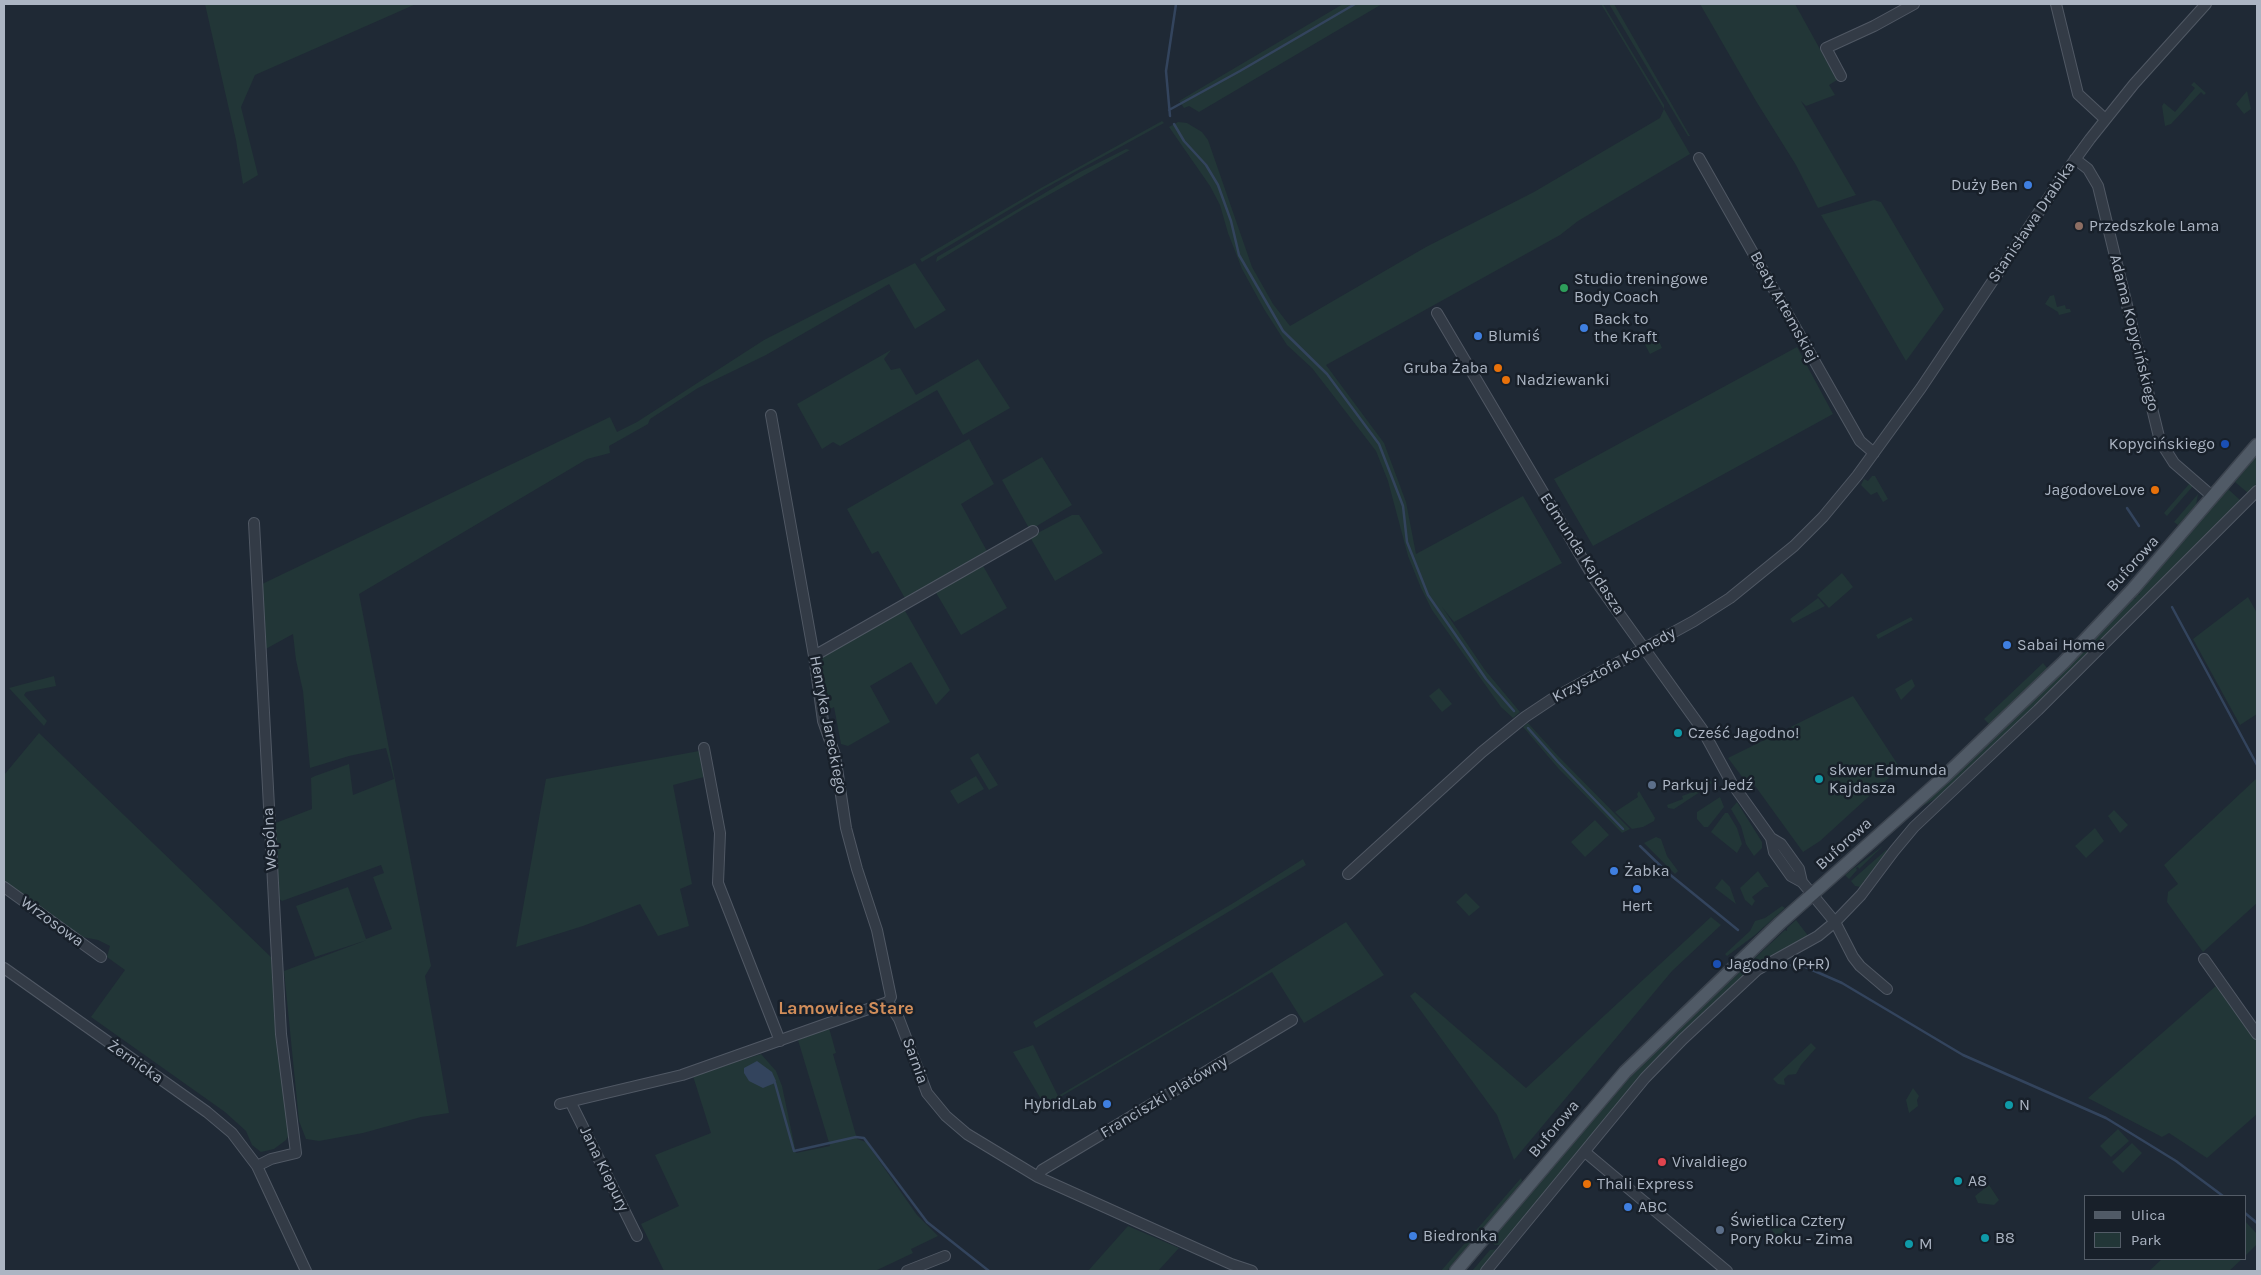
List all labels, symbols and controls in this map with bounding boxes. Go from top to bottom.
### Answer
street label: Stanisława Drabika [1984,158,2080,286]
place label: Duży Ben [1951,175,2018,195]
marker: Duży Ben [2022,179,2034,191]
place label: Przedszkole Lama [2089,216,2219,236]
marker: Przedszkole Lama [2073,220,2085,232]
street label: Beaty Artemskiej [1746,248,1822,366]
street label: Adama Kopycińskiego [2105,252,2163,414]
place label: Studio treningowe Body Coach [1574,269,1708,307]
marker: Studio treningowe Body Coach [1558,282,1570,294]
place label: Back to the Kraft [1594,309,1657,347]
marker: Back to the Kraft [1578,322,1590,334]
place label: Blumiś [1488,326,1540,346]
marker: Blumiś [1472,330,1484,342]
place label: Gruba Żaba [1404,358,1488,378]
marker: Gruba Żaba [1492,362,1504,374]
place label: Nadziewanki [1516,370,1610,390]
marker: Nadziewanki [1500,374,1512,386]
place label: Kopycińskiego [2109,434,2215,454]
marker: Kopycińskiego [2219,438,2231,450]
place label: JagodoveLove [2045,480,2145,500]
marker: JagodoveLove [2149,484,2161,496]
street label: Edmunda Kajdasza [1535,489,1629,619]
street label: Buforowa [2103,532,2163,596]
street label: Krzysztofa Komedy [1549,623,1679,707]
place label: Sabai Home [2017,635,2105,655]
marker: Sabai Home [2001,639,2013,651]
street label: Henryka Jareckiego [805,654,851,796]
place label: Cześć Jagodno! [1688,723,1799,743]
marker: Cześć Jagodno! [1672,727,1684,739]
place label: skwer Edmunda Kajdasza [1829,760,1947,798]
marker: skwer Edmunda Kajdasza [1813,773,1825,785]
place label: Parkuj i Jedź [1662,775,1753,795]
marker: Parkuj i Jedź [1646,779,1658,791]
street label: Wspólna [259,807,281,871]
street label: Buforowa [1812,814,1876,874]
place label: Żabka [1624,861,1670,881]
marker: Żabka [1608,865,1620,877]
marker: Hert [1631,883,1643,895]
street label: Wrzosowa [17,893,87,951]
place label: Hert [1622,896,1652,916]
place label: Jagodno (P+R) [1727,954,1830,974]
marker: Jagodno (P+R) [1711,958,1723,970]
district label: Lamowice Stare [778,998,914,1020]
street label: Sarnia [898,1035,932,1087]
street label: Żernicka [103,1036,167,1088]
street label: Franciszki Platówny [1097,1051,1231,1143]
place label: HybridLab [1024,1094,1097,1114]
place label: N [2019,1095,2030,1115]
street label: Buforowa [1525,1096,1583,1162]
marker: HybridLab [1101,1098,1113,1110]
marker: N [2003,1099,2015,1111]
street label: Jana Kiepury [575,1123,633,1215]
place label: Vivaldiego [1672,1152,1747,1172]
marker: Vivaldiego [1656,1156,1668,1168]
place label: A8 [1968,1171,1987,1191]
place label: Thali Express [1597,1174,1694,1194]
marker: A8 [1952,1175,1964,1187]
marker: Thali Express [1581,1178,1593,1190]
legend [2084,1195,2246,1260]
place label: ABC [1638,1197,1667,1217]
marker: ABC [1622,1201,1634,1213]
text: Ulica [2131,1206,2165,1224]
place label: Świetlica Cztery Pory Roku - Zima [1730,1211,1853,1249]
marker: Świetlica Cztery Pory Roku - Zima [1714,1224,1726,1236]
place label: Biedronka [1423,1226,1497,1246]
place label: B8 [1995,1228,2015,1248]
marker: Biedronka [1407,1230,1419,1242]
text: Park [2131,1231,2161,1249]
marker: B8 [1979,1232,1991,1244]
place label: M [1919,1234,1933,1254]
marker: M [1903,1238,1915,1250]

